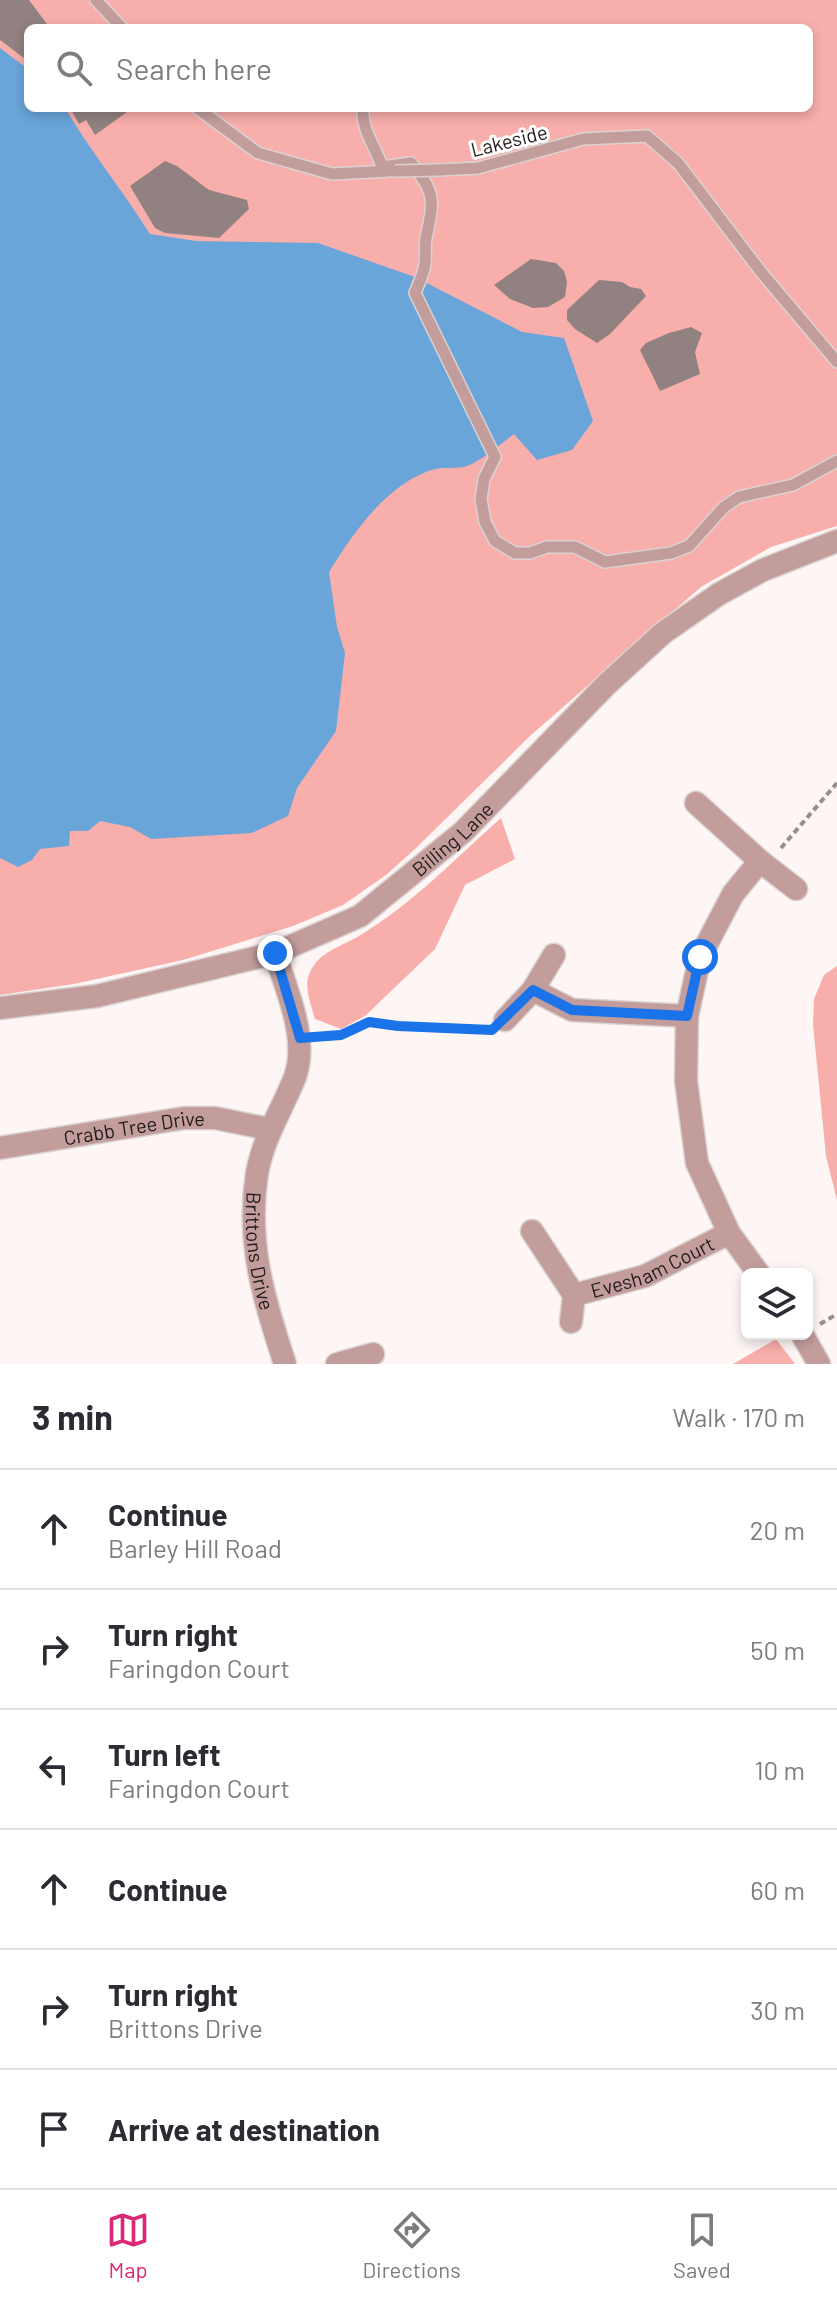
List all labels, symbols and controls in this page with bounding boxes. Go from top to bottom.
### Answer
search box [24,24,813,112]
icon: search [52,46,96,90]
text: Search here [116,50,272,86]
street label: Lakeside [468,119,550,161]
street label: Billing Lane [407,797,498,881]
route end [257,935,293,971]
route start [682,939,718,975]
street label: Crabb Tree Drive [62,1106,205,1149]
street label: Brittons Drive [242,1191,280,1313]
street label: Evesham Court [588,1231,718,1302]
map controls [741,1268,813,1340]
button: layers [741,1268,813,1340]
text: 3 min [32,1396,113,1437]
text: Walk · 170 m [672,1401,805,1432]
text: Continue [108,1496,228,1532]
icon: ahead [32,1507,76,1551]
text: 20 m [750,1514,805,1545]
text: Barley Hill Road [108,1532,282,1563]
text: Turn right [108,1616,238,1652]
icon: right [32,1627,76,1671]
text: 50 m [750,1634,805,1665]
text: Faringdon Court [108,1652,290,1683]
text: Turn left [108,1736,221,1772]
icon: left [32,1747,76,1791]
text: 10 m [755,1754,805,1785]
text: Faringdon Court [108,1772,290,1803]
icon: ahead [32,1867,76,1911]
text: Continue [108,1871,228,1907]
text: 60 m [750,1874,805,1905]
text: Turn right [108,1976,238,2012]
icon: right [32,1987,76,2031]
text: 30 m [750,1994,805,2025]
text: Brittons Drive [108,2012,263,2043]
icon: arrive [32,2107,76,2151]
text: Arrive at destination [108,2111,380,2147]
tab: Map [106,2208,150,2282]
tab: Directions [362,2208,461,2282]
tab: Saved [673,2208,731,2282]

